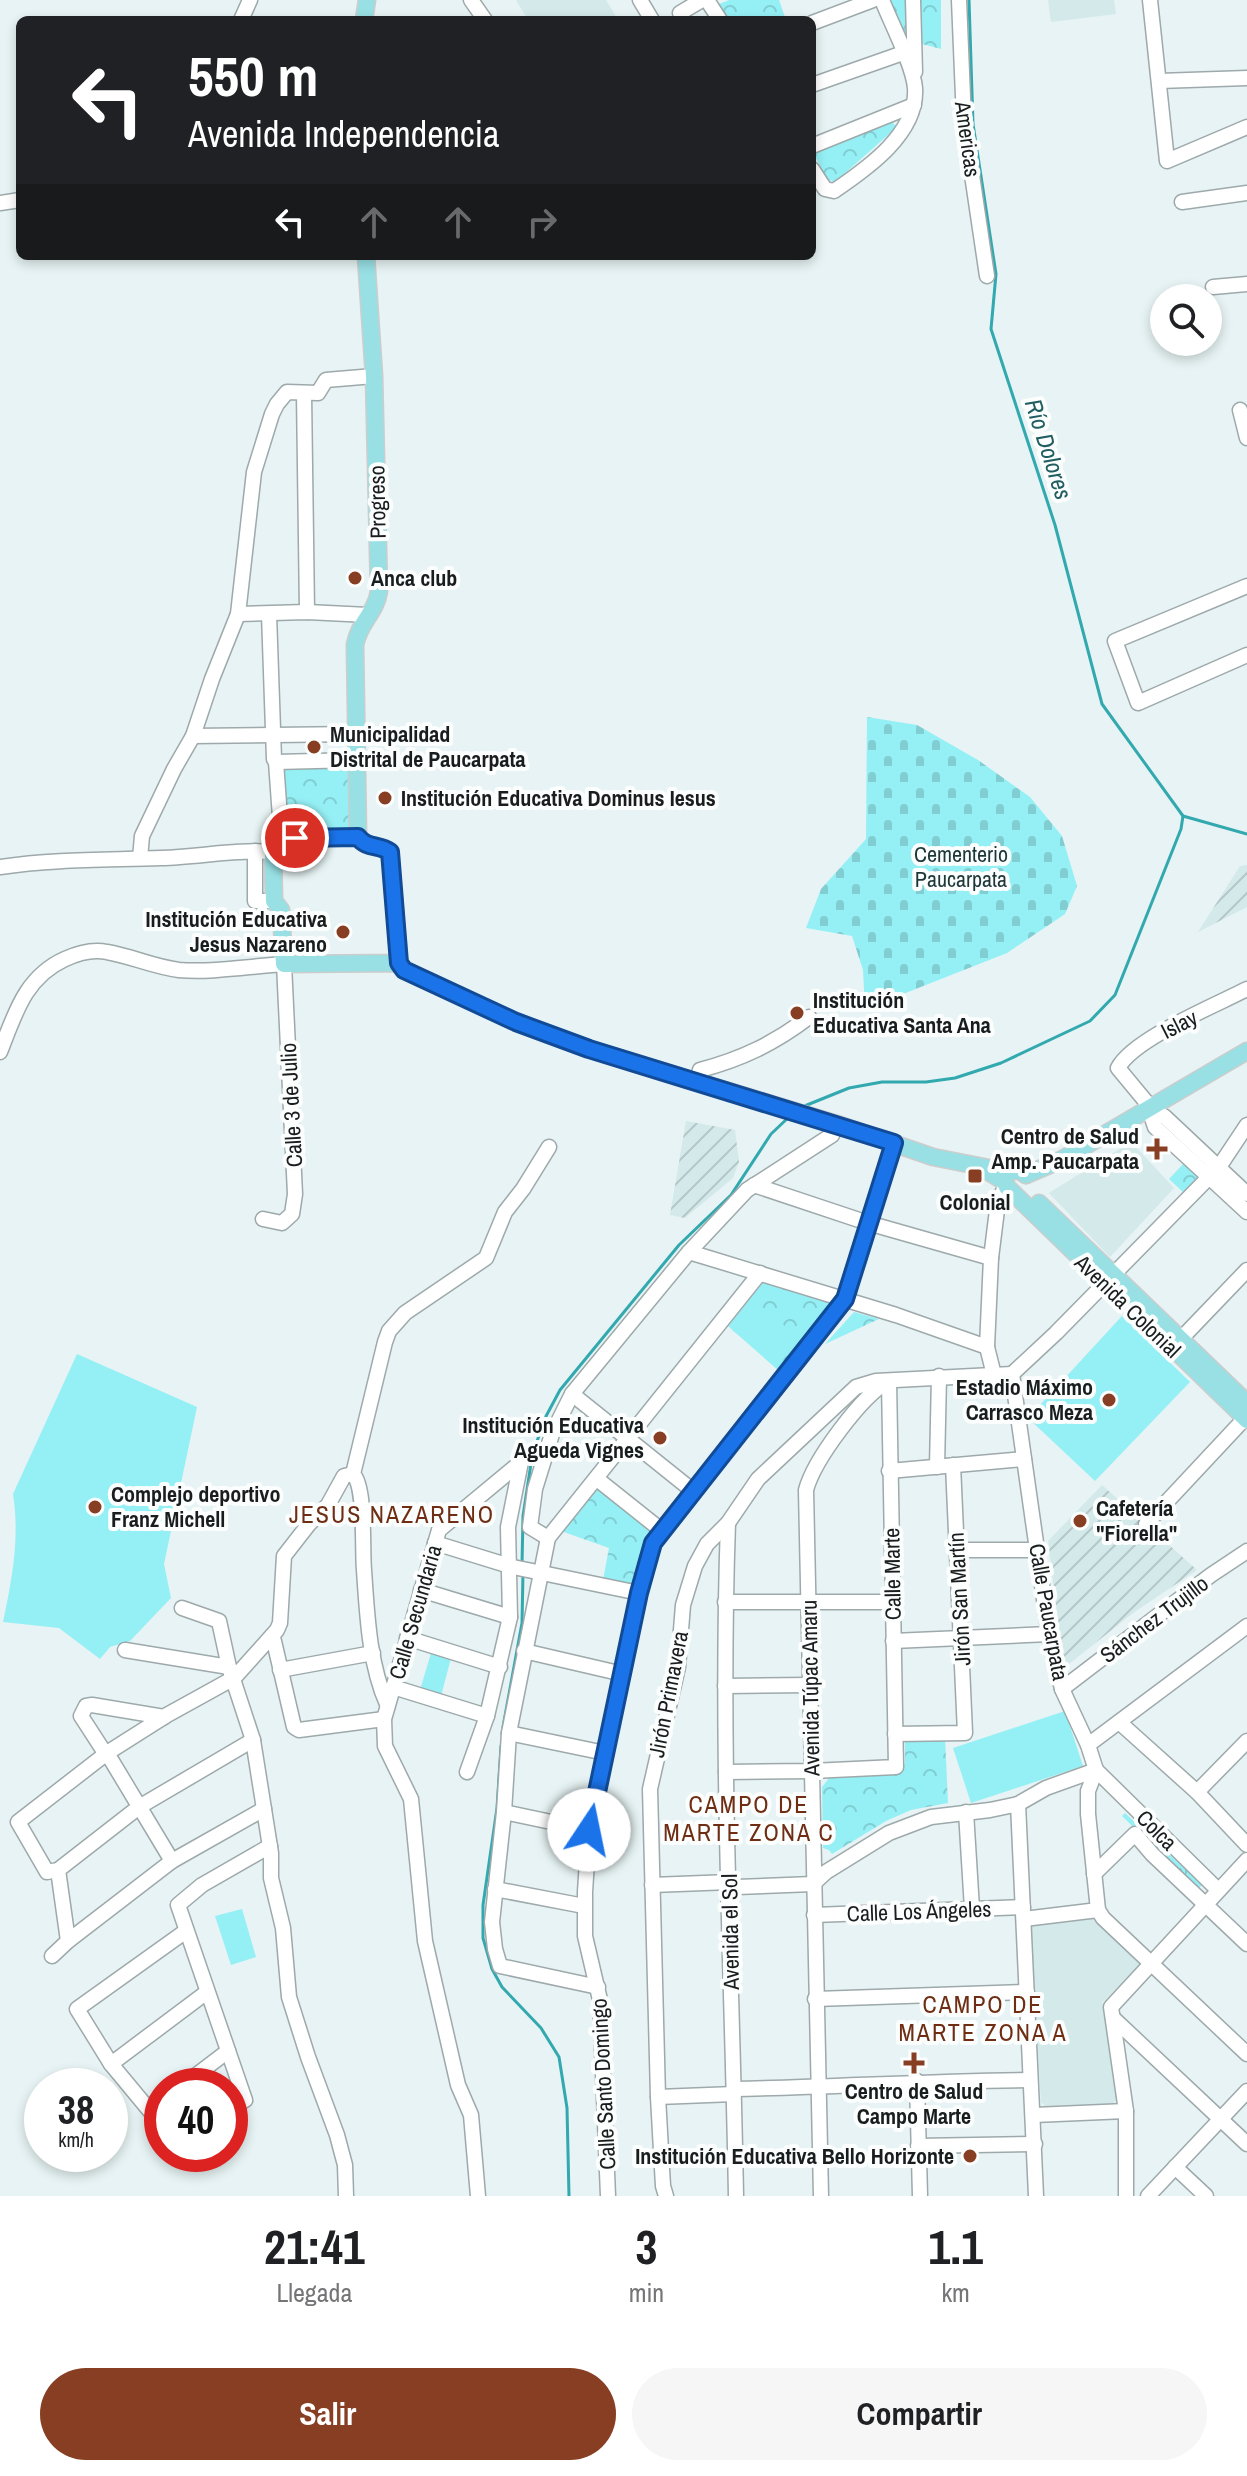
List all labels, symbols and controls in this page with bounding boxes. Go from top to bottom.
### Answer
text: 550 m [188,38,318,113]
icon: left [56,48,160,152]
street label: Americas [948,98,988,179]
text: Avenida Independencia [188,110,499,158]
icon: left [268,200,312,244]
icon: ahead [352,200,396,244]
icon: ahead [436,200,480,244]
icon: right [520,200,564,244]
map controls [1150,284,1222,356]
button: search [1150,284,1222,356]
water label: Río Dolores [1018,395,1080,503]
street label: Progreso [361,465,393,539]
place label: Anca club [371,563,457,593]
marker: Anca club [346,569,364,587]
place label: Municipalidad Distrital de Paucarpata [330,719,526,774]
marker: Municipalidad Distrital de Paucarpata [305,738,323,756]
place label: Institución Educativa Dominus Iesus [401,783,716,813]
marker: Institución Educativa Dominus Iesus [376,789,394,807]
pin [261,804,329,872]
icon: arrive [273,816,317,860]
park label: Cementerio Paucarpata [914,839,1008,894]
place label: Institución Educativa Jesus Nazareno [146,904,327,959]
marker: Institución Educativa Jesus Nazareno [334,923,352,941]
place label: Institución Educativa Santa Ana [813,985,991,1040]
street label: Islay [1156,1002,1202,1046]
marker: Institución Educativa Santa Ana [788,1004,806,1022]
street label: Calle 3 de Julio [273,1042,309,1168]
place label: Centro de Salud Amp. Paucarpata [992,1121,1139,1176]
marker: Centro de Salud Amp. Paucarpata [1146,1138,1168,1160]
marker: Colonial [966,1167,984,1185]
place label: Colonial [939,1187,1011,1217]
street label: Avenida Colonial [1068,1247,1188,1364]
place label: Estadio Máximo Carrasco Meza [956,1372,1093,1427]
marker: Estadio Máximo Carrasco Meza [1100,1391,1118,1409]
place label: Institución Educativa Agueda Vignes [463,1410,644,1465]
marker: Institución Educativa Agueda Vignes [651,1429,669,1447]
place label: Complejo deportivo Franz Michell [111,1479,280,1534]
place label: Cafetería "Fiorella" [1096,1493,1177,1548]
marker: Complejo deportivo Franz Michell [86,1498,104,1516]
district label: JESUS NAZARENO [289,1498,495,1530]
marker: Cafetería "Fiorella" [1071,1512,1089,1530]
street label: Calle Marte [876,1528,908,1620]
street label: Jirón San Martín [941,1532,977,1666]
street label: Calle Secundaria [382,1541,448,1683]
street label: Calle Paucarpata [1022,1541,1076,1683]
street label: Sánchez Trujillo [1094,1568,1214,1670]
street label: Avenida Túpac Amaru [793,1600,827,1777]
street label: Jirón Primavera [641,1628,695,1760]
position arrow [547,1788,631,1872]
district label: CAMPO DE MARTE ZONA C [663,1788,835,1848]
street label: Colca [1130,1803,1184,1857]
street label: Avenida el Sol [714,1874,746,1991]
street label: Calle Los Ángeles [846,1893,992,1929]
district label: CAMPO DE MARTE ZONA A [898,1988,1068,2048]
street label: Calle Santo Domingo [584,1998,622,2170]
marker: Centro de Salud Campo Marte [903,2052,925,2074]
speed limit sign: 40 [144,2068,248,2172]
place label: Centro de Salud Campo Marte [845,2076,983,2131]
text: 38 [58,2083,94,2136]
text: km/h [58,2126,94,2153]
place label: Institución Educativa Bello Horizonte [635,2141,954,2171]
marker: Institución Educativa Bello Horizonte [961,2147,979,2165]
text: 21:41 [264,2214,365,2279]
text: 3 [636,2214,657,2279]
text: 1.1 [928,2214,983,2279]
text: Llegada [276,2275,352,2310]
text: min [629,2275,664,2310]
text: km [941,2275,970,2310]
button: Salir [40,2368,616,2460]
button: Compartir [632,2368,1207,2460]

